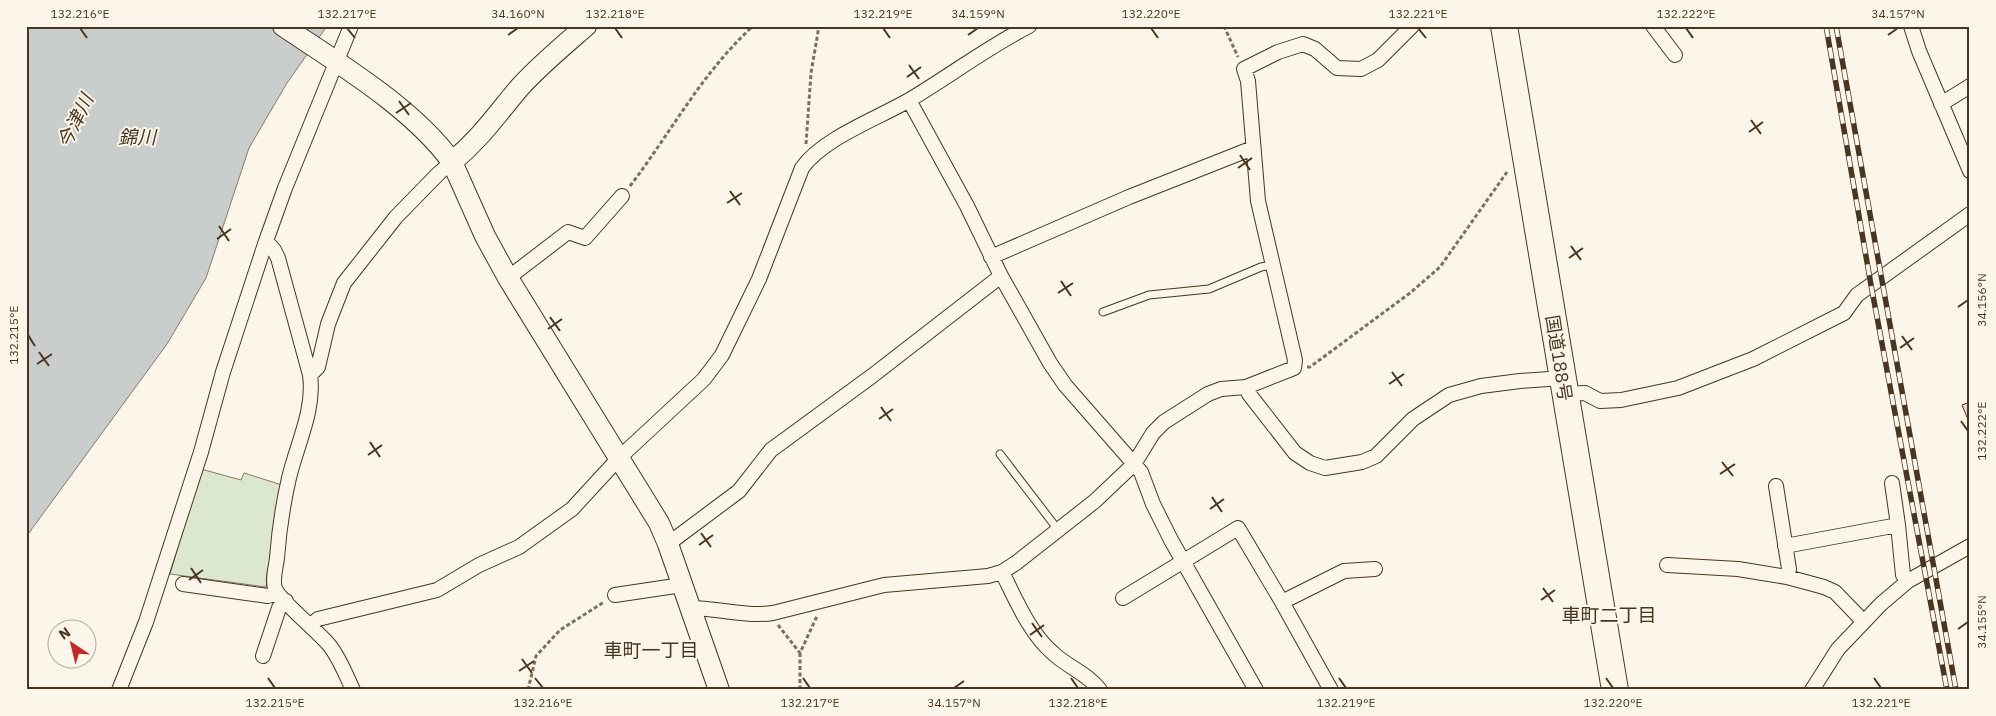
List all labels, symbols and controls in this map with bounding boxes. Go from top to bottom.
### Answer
text: 132.216°E [50,6,110,21]
text: 132.217°E [317,6,377,21]
text: 34.160°N [491,6,545,21]
text: 132.218°E [585,6,645,21]
text: 132.219°E [853,6,913,21]
text: 34.159°N [951,6,1005,21]
text: 132.220°E [1121,6,1181,21]
text: 132.221°E [1388,6,1448,21]
text: 132.222°E [1656,6,1716,21]
text: 34.157°N [1871,6,1925,21]
water label: 今津川 [52,88,99,152]
water label: 錦川 [118,125,158,149]
text: 34.156°N [1974,273,1989,327]
text: 132.215°E [6,305,21,365]
street label: 国道188号 [1541,314,1577,402]
text: 132.222°E [1974,401,1989,461]
text: 34.155°N [1974,595,1989,649]
district label: 車町二丁目 [1561,603,1657,627]
north arrow [48,618,98,668]
text: N [55,623,74,644]
district label: 車町一丁目 [603,638,699,662]
text: 132.215°E [245,695,305,710]
text: 132.216°E [513,695,573,710]
text: 132.217°E [780,695,840,710]
text: 34.157°N [927,695,981,710]
text: 132.218°E [1048,695,1108,710]
text: 132.219°E [1316,695,1376,710]
text: 132.220°E [1583,695,1643,710]
text: 132.221°E [1851,695,1911,710]

